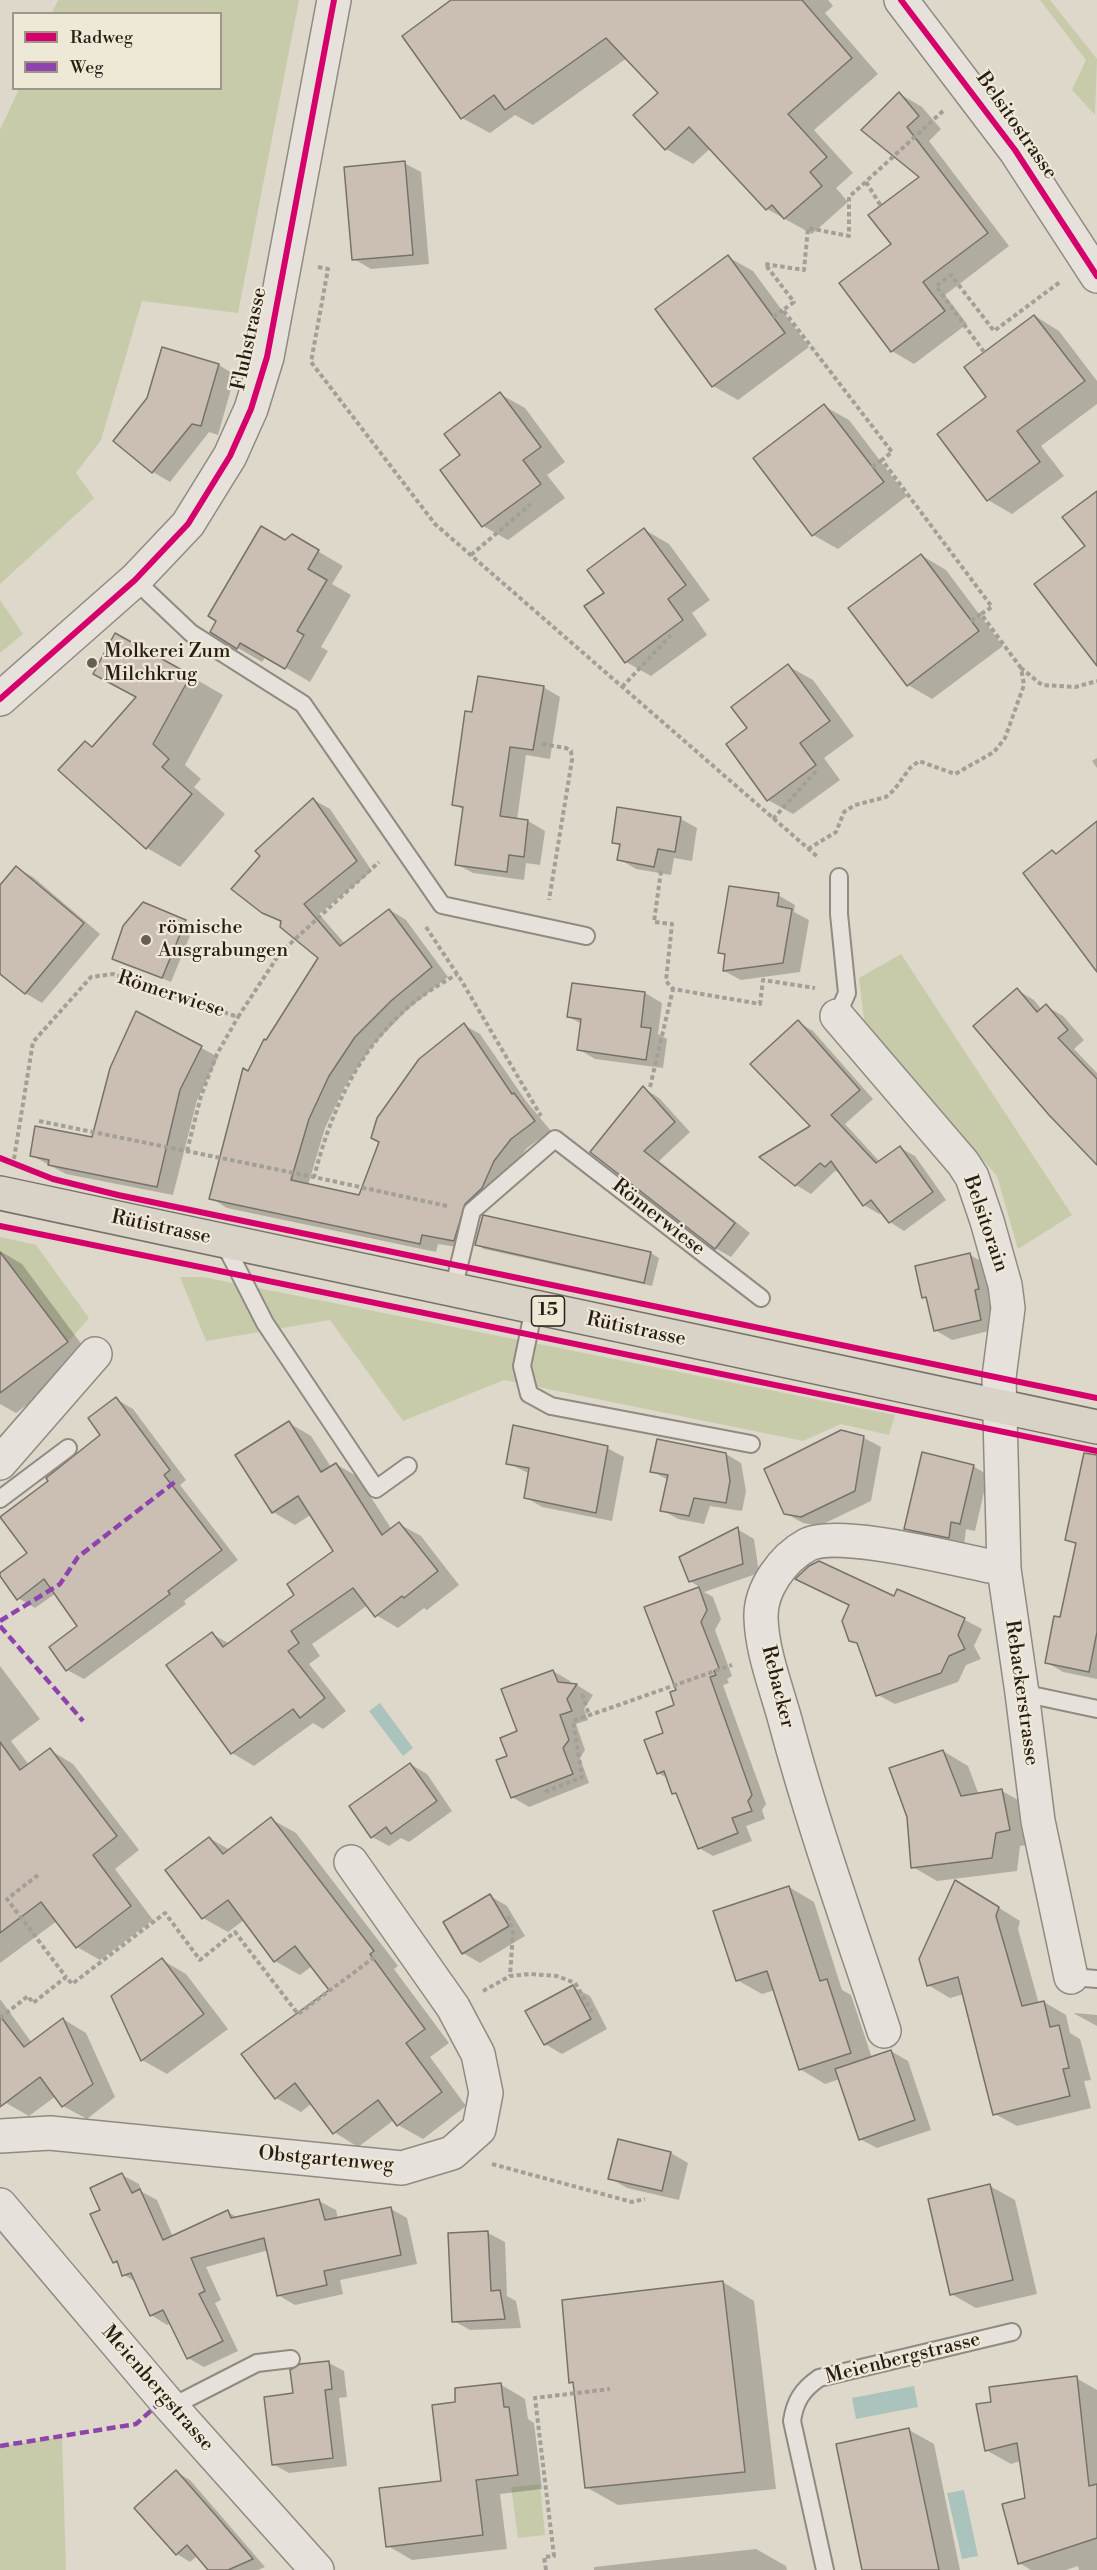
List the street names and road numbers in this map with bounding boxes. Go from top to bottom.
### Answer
street label: Belsitostrasse [970,68,1062,184]
street label: Fluhstrasse [227,285,273,393]
street label: Römerwiese [114,966,228,1024]
street label: Belsitorain [957,1173,1013,1275]
street label: Römerwiese [607,1174,709,1262]
street label: Rütistrasse [109,1206,213,1250]
road number: 15 [532,1296,564,1326]
street label: Rütistrasse [584,1308,688,1352]
street label: Rebackerstrasse [999,1619,1043,1767]
street label: Rebacker [755,1643,799,1731]
street label: Obstgartenweg [257,2142,395,2178]
street label: Meienbergstrasse [96,2321,218,2457]
street label: Meienbergstrasse [823,2328,983,2390]

